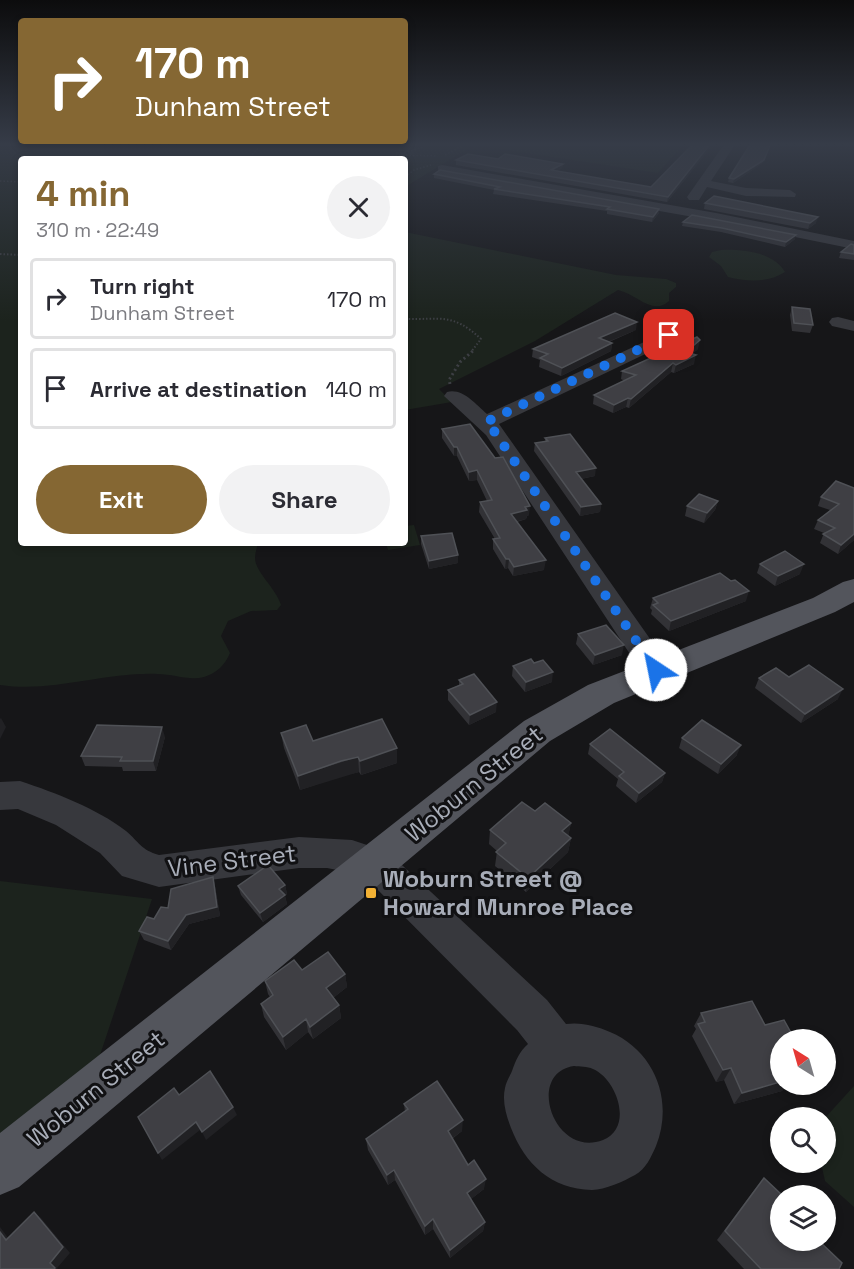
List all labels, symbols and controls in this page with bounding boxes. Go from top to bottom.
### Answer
text: 170 m [135,37,251,90]
icon: right [36,42,114,120]
text: Dunham Street [135,89,331,124]
text: 4 min [36,171,131,217]
button: close [327,176,390,239]
text: 310 m · 22:49 [36,217,159,243]
text: Turn right [90,272,195,300]
icon: right [39,282,72,315]
text: 170 m [327,285,387,313]
text: Dunham Street [90,300,235,326]
pin [643,309,694,360]
icon: arrive [652,318,685,351]
icon: arrive [39,372,72,405]
text: Arrive at destination [90,375,307,403]
text: 140 m [325,375,387,403]
button: Exit [36,465,207,534]
button: Share [219,465,390,534]
position arrow [624,638,688,702]
street label: Woburn Street [398,718,549,849]
street label: Vine Street [166,837,298,884]
place label: Woburn Street @ Howard Munroe Place [383,863,633,922]
marker: Woburn Street @ Howard Munroe Place [364,886,378,900]
street label: Woburn Street [20,1023,171,1154]
north arrow [770,1029,836,1095]
map controls [770,1029,836,1251]
button: search [770,1107,836,1173]
button: layers [770,1185,836,1251]

